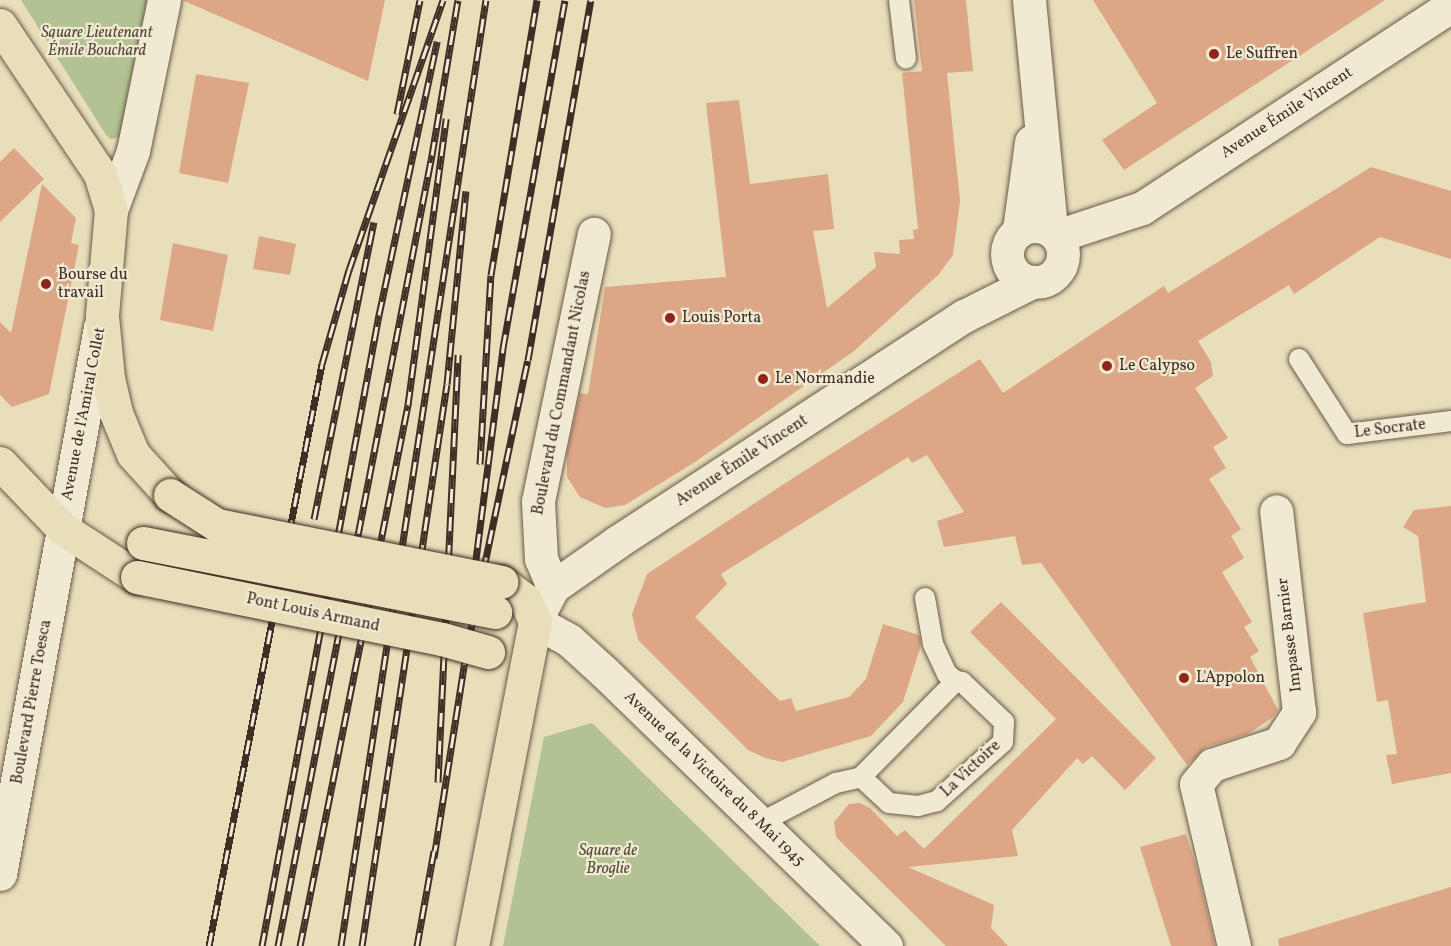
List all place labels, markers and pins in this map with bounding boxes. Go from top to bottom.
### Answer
place label: Le Suffren [1226,44,1298,64]
marker: Le Suffren [1207,47,1221,61]
place label: Bourse du travail [58,265,128,303]
marker: Bourse du travail [39,277,53,291]
place label: Louis Porta [682,308,761,328]
marker: Louis Porta [663,311,677,325]
place label: Le Calypso [1119,356,1195,376]
marker: Le Calypso [1100,359,1114,373]
place label: Le Normandie [775,369,875,389]
marker: Le Normandie [756,372,770,386]
place label: L'Appolon [1196,668,1265,688]
marker: L'Appolon [1177,671,1191,685]

